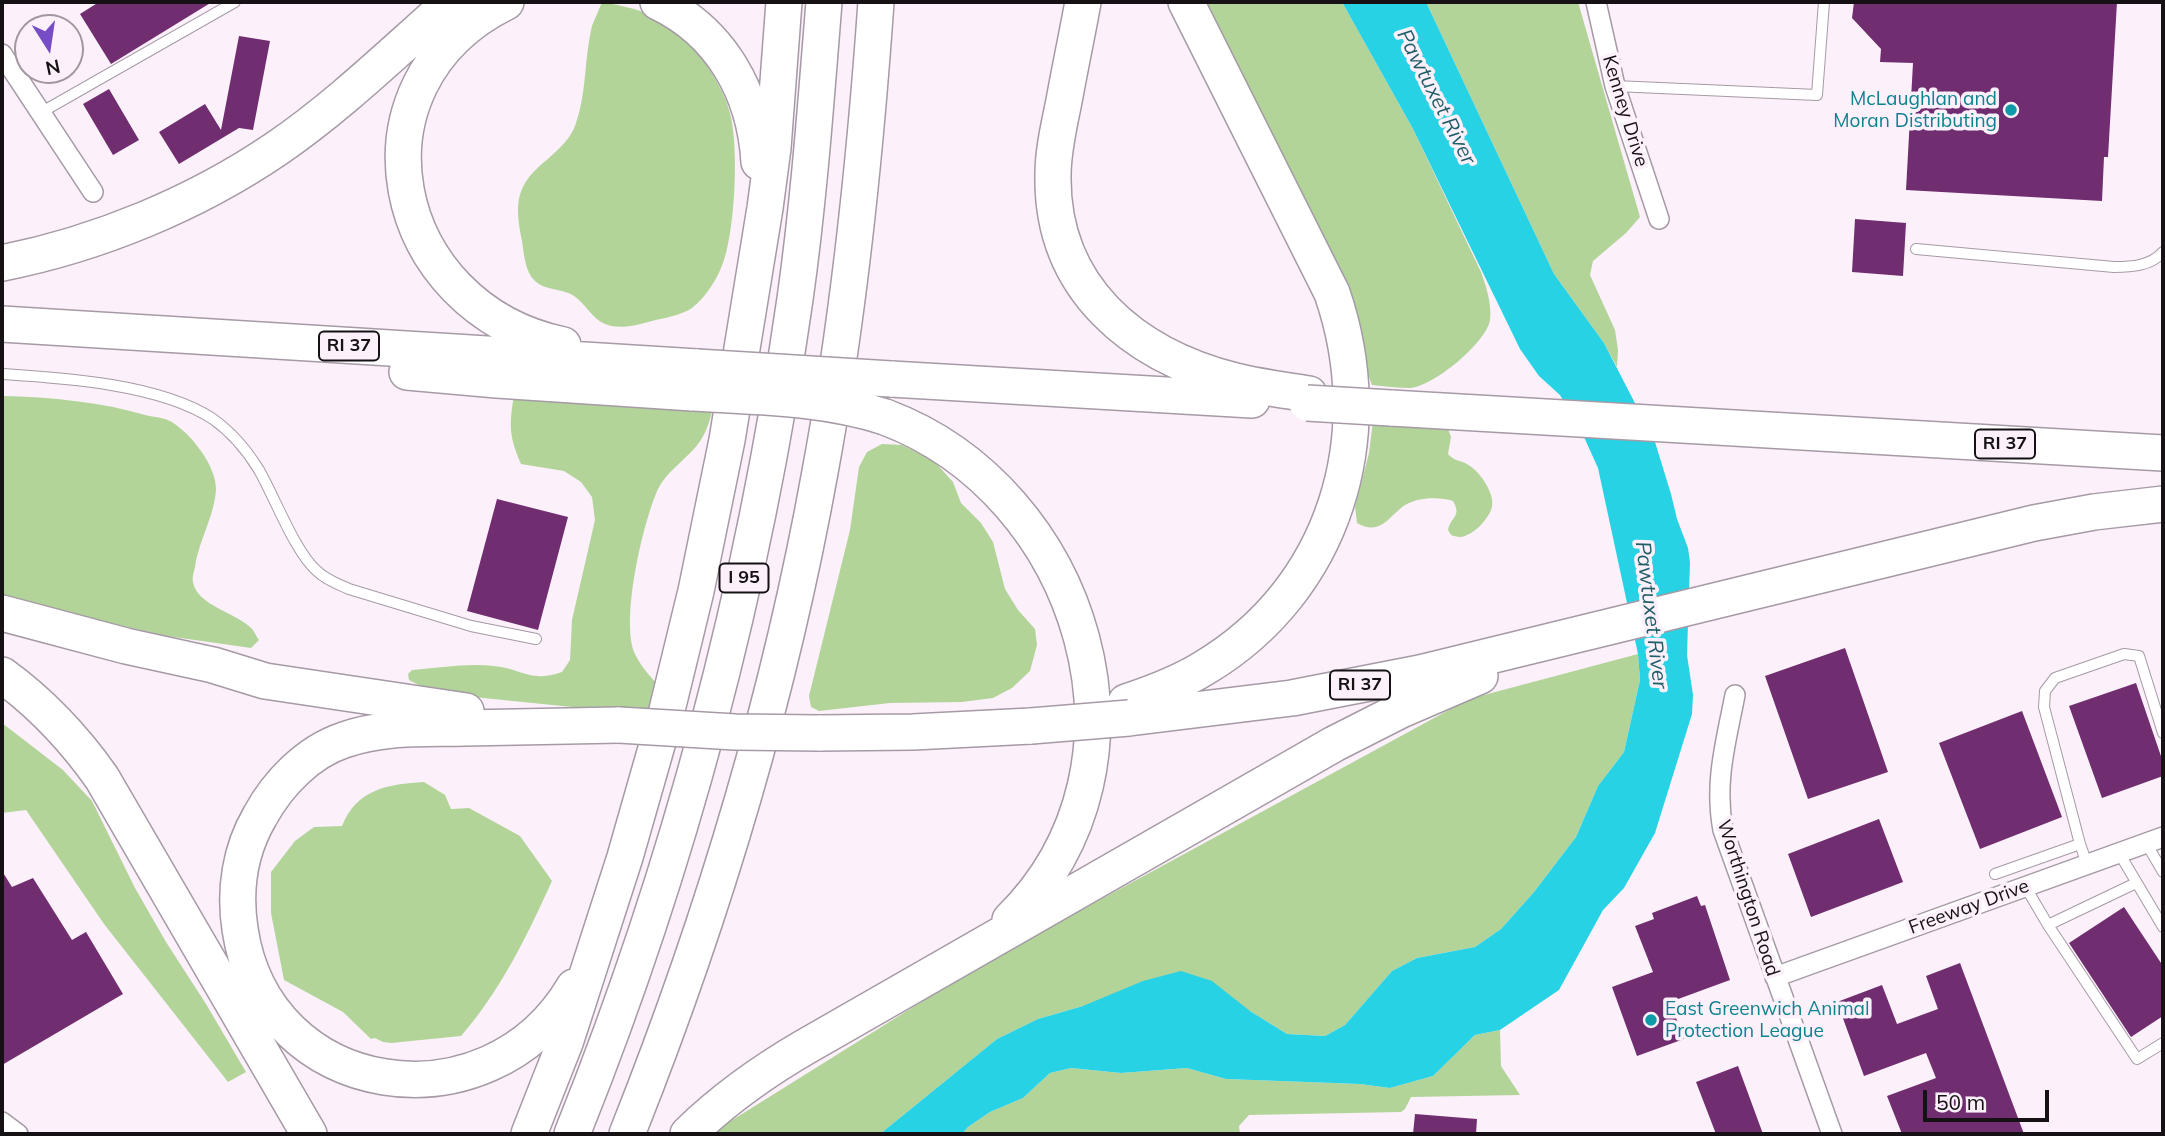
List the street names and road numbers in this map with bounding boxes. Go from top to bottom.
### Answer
street label: Kenney Drive [1597,52,1653,170]
road number: RI 37 [319,332,379,360]
road number: RI 37 [1975,430,2035,458]
road number: I 95 [720,564,768,592]
road number: RI 37 [1330,670,1390,700]
street label: Worthington Road [1712,817,1784,979]
street label: Freeway Drive [1906,875,2032,939]

